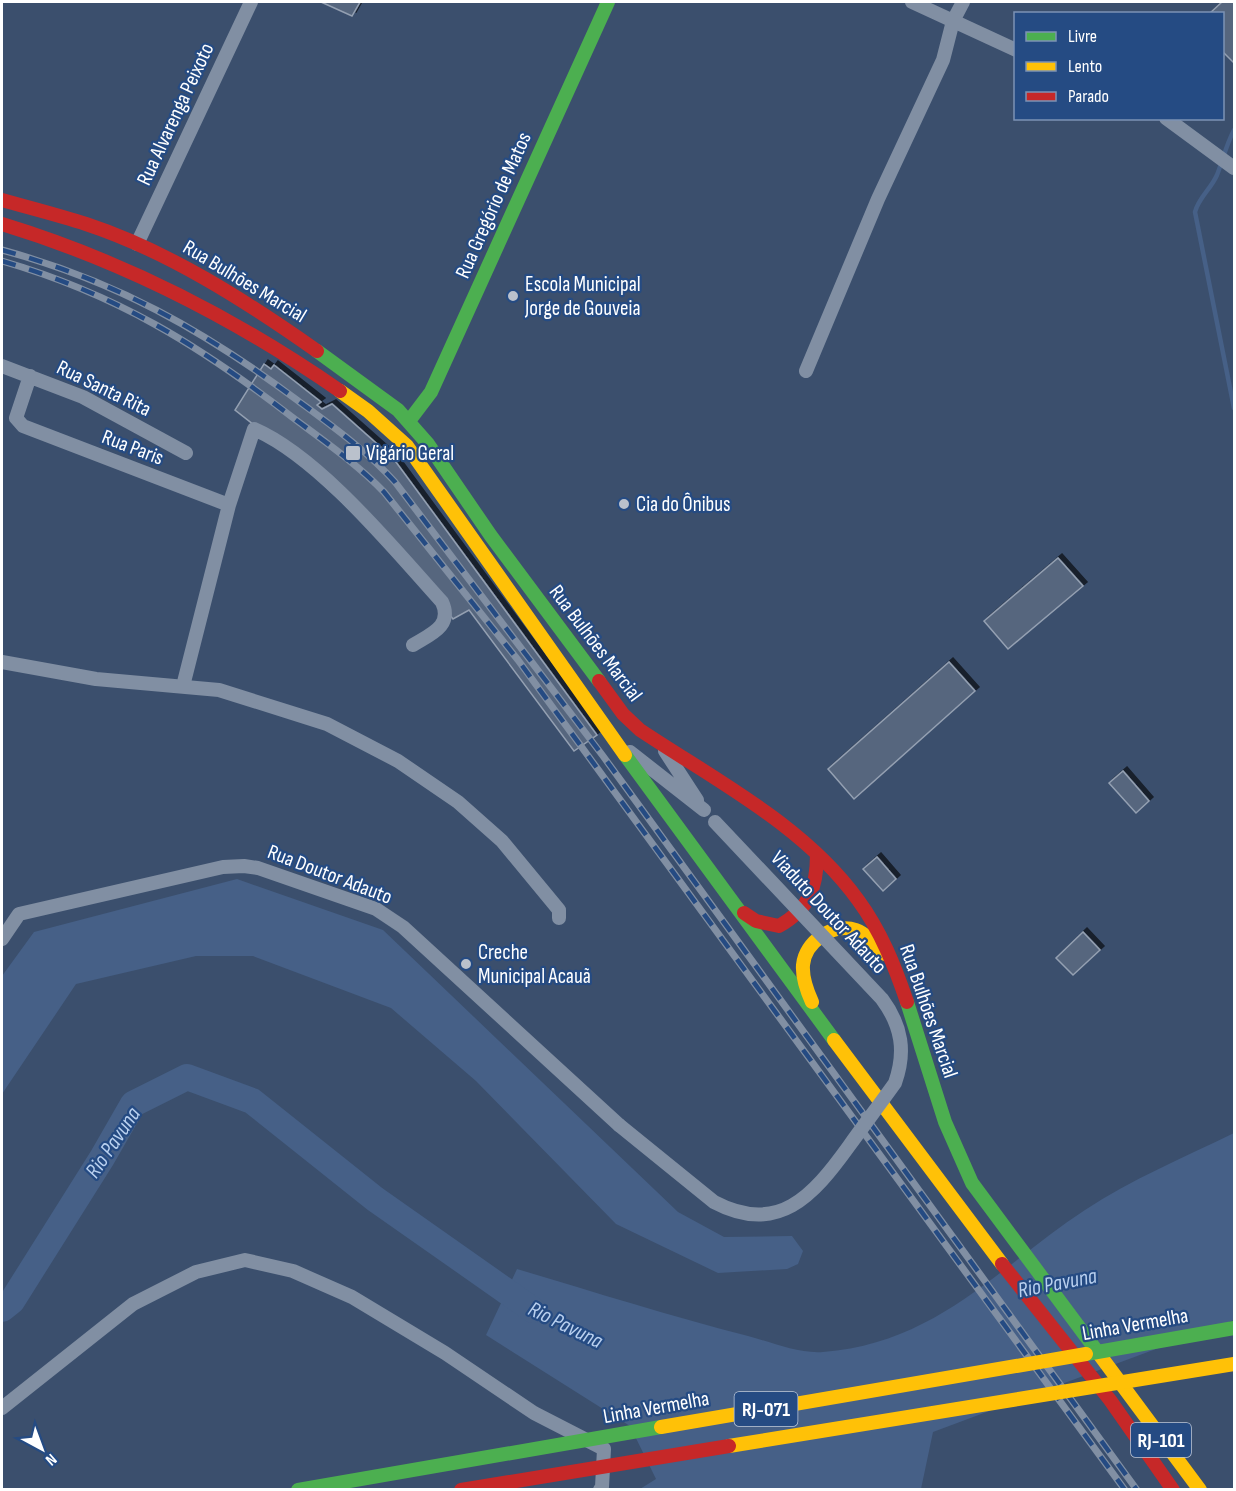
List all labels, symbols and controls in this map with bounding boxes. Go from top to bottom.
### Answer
legend [1014,12,1224,120]
text: Livre [1068,26,1097,47]
street label: Rua Alvarenga Peixoto [132,39,219,189]
text: Lento [1068,56,1102,77]
text: Parado [1068,86,1109,107]
street label: Rua Gregório de Matos [450,128,537,282]
street label: Rua Bulhões Marcial [179,235,311,328]
place label: Escola Municipal Jorge de Gouveia [524,272,641,321]
marker: Escola Municipal Jorge de Gouveia [506,289,520,303]
street label: Rua Santa Rita [53,355,155,422]
street label: Rua Paris [98,424,167,471]
place label: Vigário Geral [366,441,454,466]
marker: Vigário Geral [344,444,362,462]
place label: Cia do Ônibus [636,492,731,517]
marker: Cia do Ônibus [617,497,631,511]
street label: Rua Bulhões Marcial [544,580,648,707]
street label: Rua Doutor Adauto [264,839,396,910]
street label: Viaduto Doutor Adauto [765,846,892,979]
place label: Creche Municipal Acauã [478,940,591,989]
street label: Rua Bulhões Marcial [894,941,963,1081]
marker: Creche Municipal Acauã [459,957,473,971]
water label: Rio Pavuna [80,1102,147,1183]
water label: Rio Pavuna [1016,1263,1099,1304]
water label: Rio Pavuna [524,1296,607,1355]
street label: Linha Vermelha [1080,1303,1190,1346]
street label: Linha Vermelha [601,1386,711,1429]
road number: RJ-071 [734,1392,798,1426]
north arrow [12,1419,72,1479]
road number: RJ-101 [1131,1423,1191,1457]
text: N [41,1449,60,1469]

